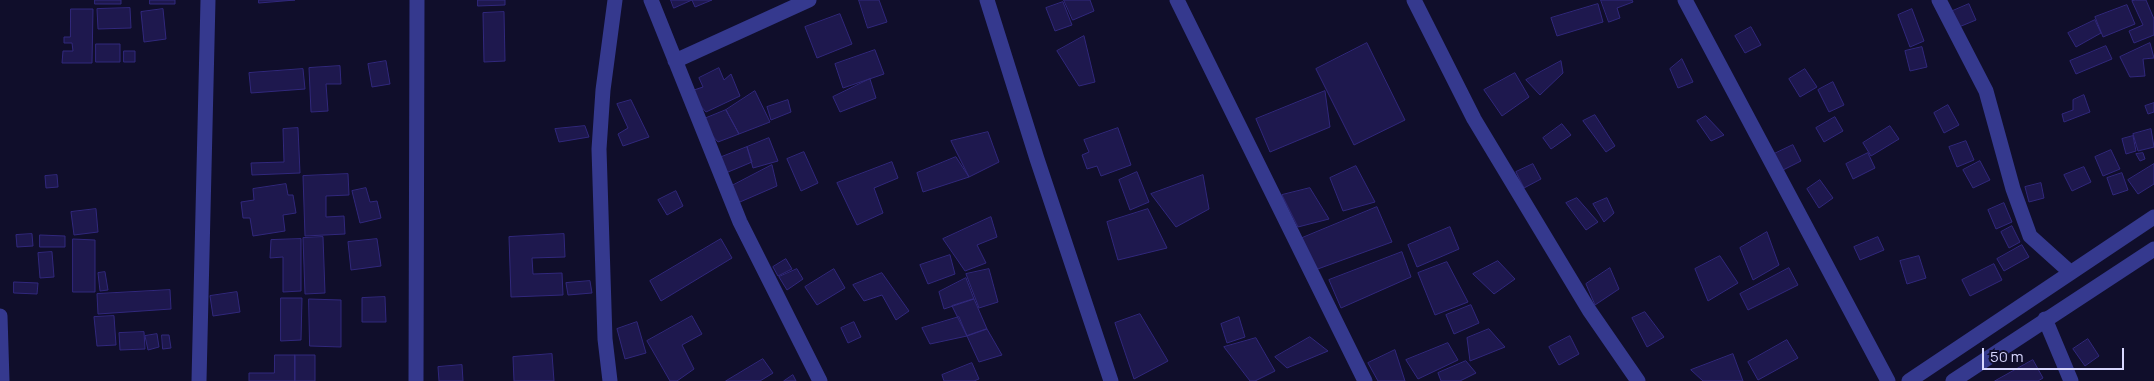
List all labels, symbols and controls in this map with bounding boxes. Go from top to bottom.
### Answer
scale bar [1984,338,2126,370]
text: 50 m [1990,346,2024,367]

